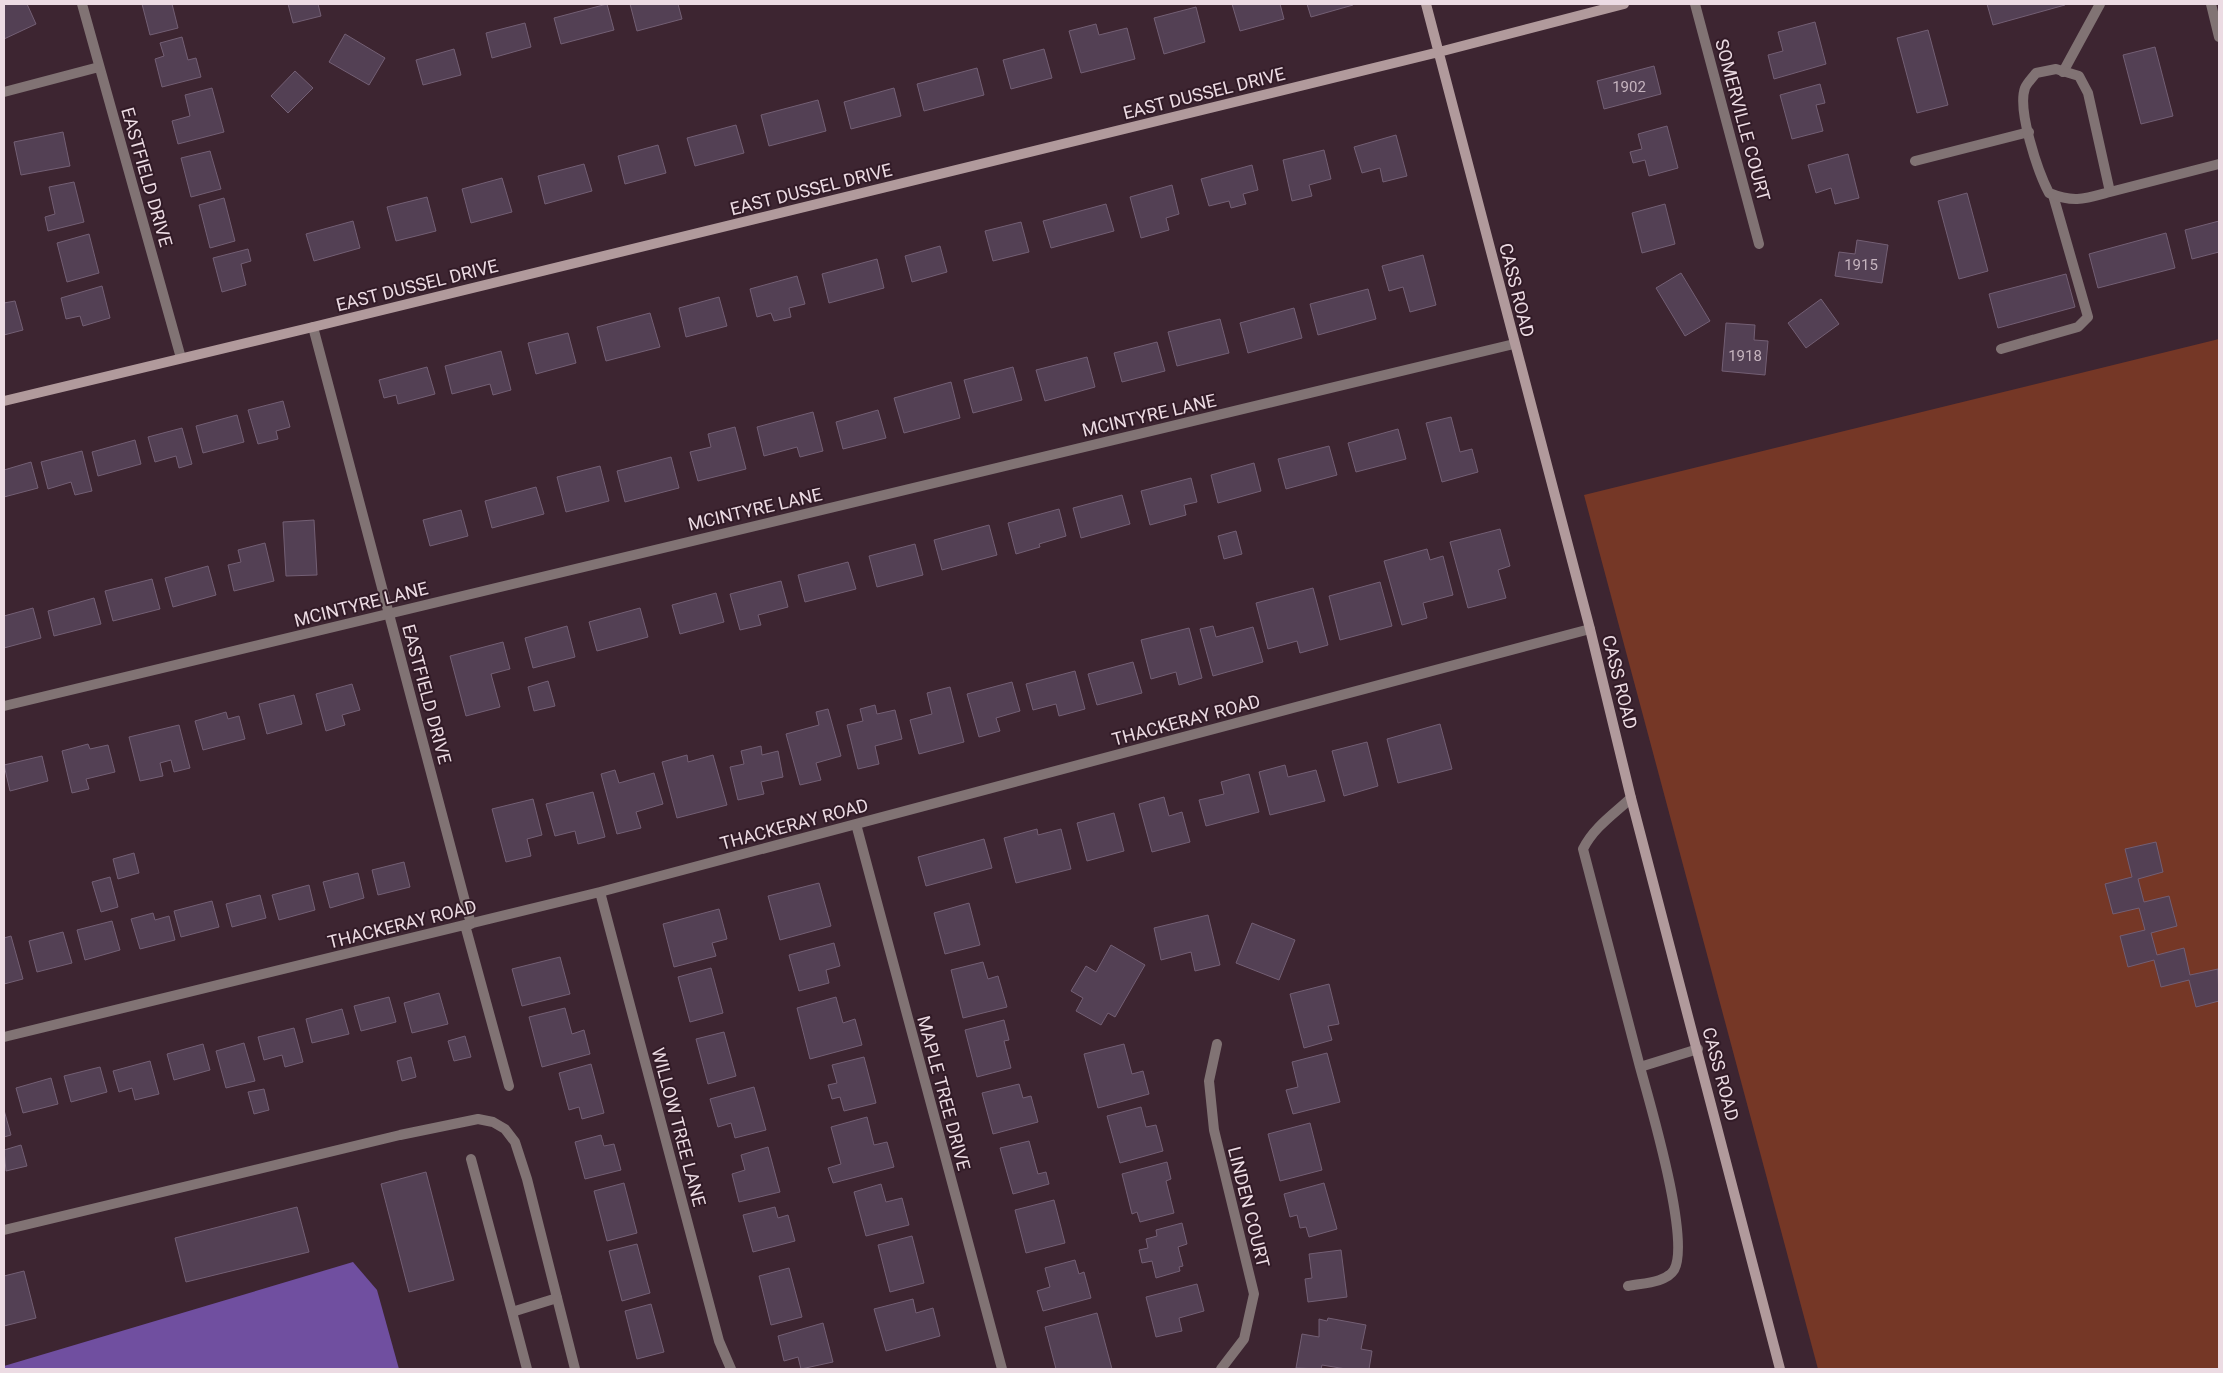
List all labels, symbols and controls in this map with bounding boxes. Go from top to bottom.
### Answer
street label: SOMERVILLE COURT [1711,36,1775,204]
street label: EAST DUSSEL DRIVE [1121,63,1287,123]
house number: 1902 [1612,78,1646,96]
street label: EASTFIELD DRIVE [117,105,177,249]
street label: EAST DUSSEL DRIVE [728,159,894,219]
street label: CASS ROAD [1495,241,1539,339]
street label: EAST DUSSEL DRIVE [334,255,500,315]
house number: 1915 [1844,256,1878,274]
house number: 1918 [1728,347,1762,365]
street label: MCINTYRE LANE [1080,389,1218,441]
street label: MCINTYRE LANE [686,483,824,535]
street label: MCINTYRE LANE [292,577,430,631]
street label: EASTFIELD DRIVE [398,622,456,766]
street label: CASS ROAD [1598,633,1642,731]
street label: THACKERAY ROAD [1110,690,1262,750]
street label: THACKERAY ROAD [718,794,870,854]
street label: THACKERAY ROAD [325,895,479,953]
street label: MAPLE TREE DRIVE [913,1013,975,1173]
street label: CASS ROAD [1698,1025,1744,1123]
street label: WILLOW TREE LANE [648,1045,710,1209]
street label: LINDEN COURT [1224,1144,1274,1270]

